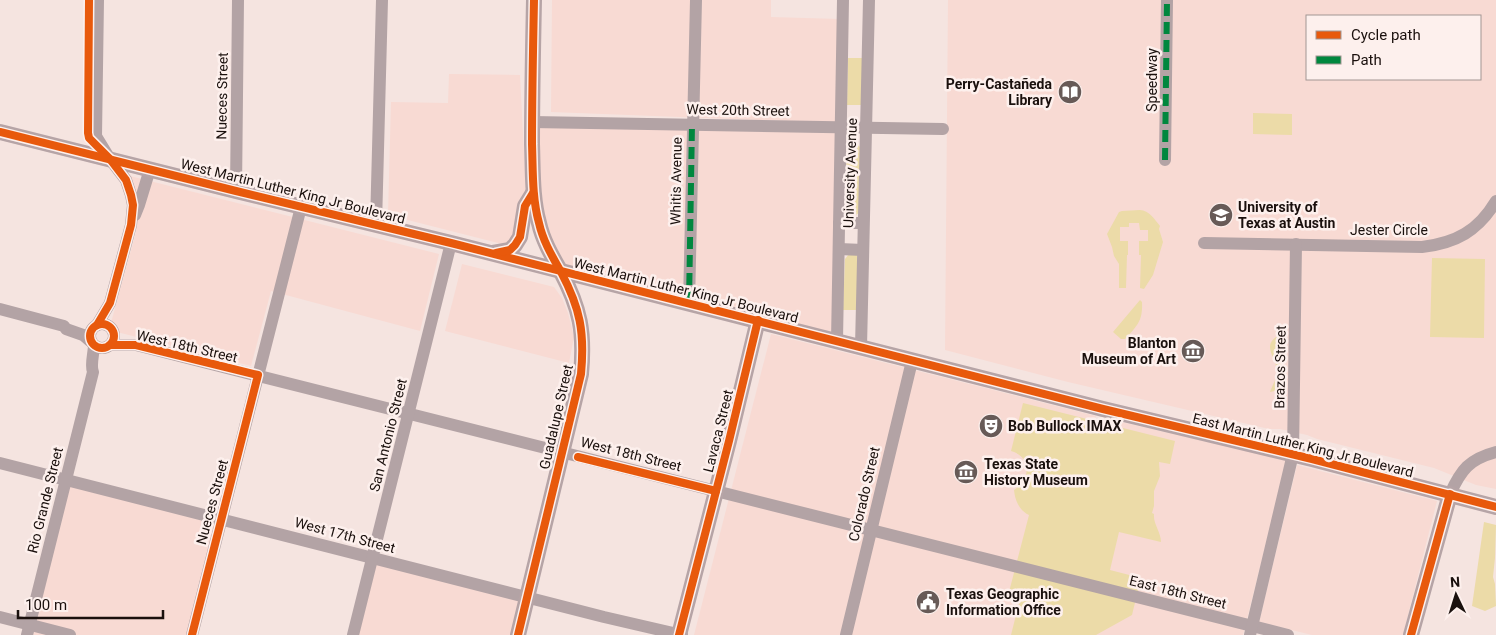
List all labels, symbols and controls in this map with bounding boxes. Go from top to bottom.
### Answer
legend [1306,15,1481,80]
text: Cycle path [1351,26,1421,44]
street label: Speedway [1144,48,1160,112]
text: Path [1351,51,1382,69]
street label: Nueces Street [213,52,231,140]
place label: Perry-Castañeda Library [946,76,1053,108]
library icon: Perry-Castañeda Library [1057,79,1083,105]
street label: West 20th Street [686,101,790,119]
street label: University Avenue [840,118,860,228]
street label: Whitis Avenue [667,137,685,225]
street label: West Martin Luther King Jr Boulevard [179,155,407,227]
place label: University of Texas at Austin [1238,199,1335,231]
school or university icon: University of Texas at Austin [1208,202,1234,228]
street label: Jester Circle [1350,222,1428,238]
street label: West Martin Luther King Jr Boulevard [572,254,800,326]
street label: Brazos Street [1271,325,1289,409]
street label: West 18th Street [135,327,240,366]
place label: Blanton Museum of Art [1082,335,1176,367]
museum icon: Blanton Museum of Art [1180,338,1206,364]
street label: Guadalupe Street [536,363,576,471]
street label: San Antonio Street [366,376,410,493]
street label: Lavaca Street [700,388,736,474]
street label: East Martin Luther King Jr Boulevard [1191,410,1415,480]
theatre icon: Bob Bullock IMAX [978,413,1004,439]
place label: Bob Bullock IMAX [1008,418,1121,434]
street label: West 18th Street [579,434,683,474]
street label: Rio Grande Street [24,445,66,555]
street label: Colorado Street [845,445,883,543]
place label: Texas State History Museum [984,456,1088,488]
street label: Nueces Street [193,457,231,546]
museum icon: Texas State History Museum [953,459,979,485]
street label: West 17th Street [293,514,397,556]
north arrow [1431,570,1481,620]
street label: East 18th Street [1128,572,1229,612]
text: N [1450,574,1461,590]
place label: Texas Geographic Information Office [946,586,1061,618]
scale bar [18,588,162,620]
public building icon: Texas Geographic Information Office [915,589,941,615]
text: 100 m [25,596,67,614]

